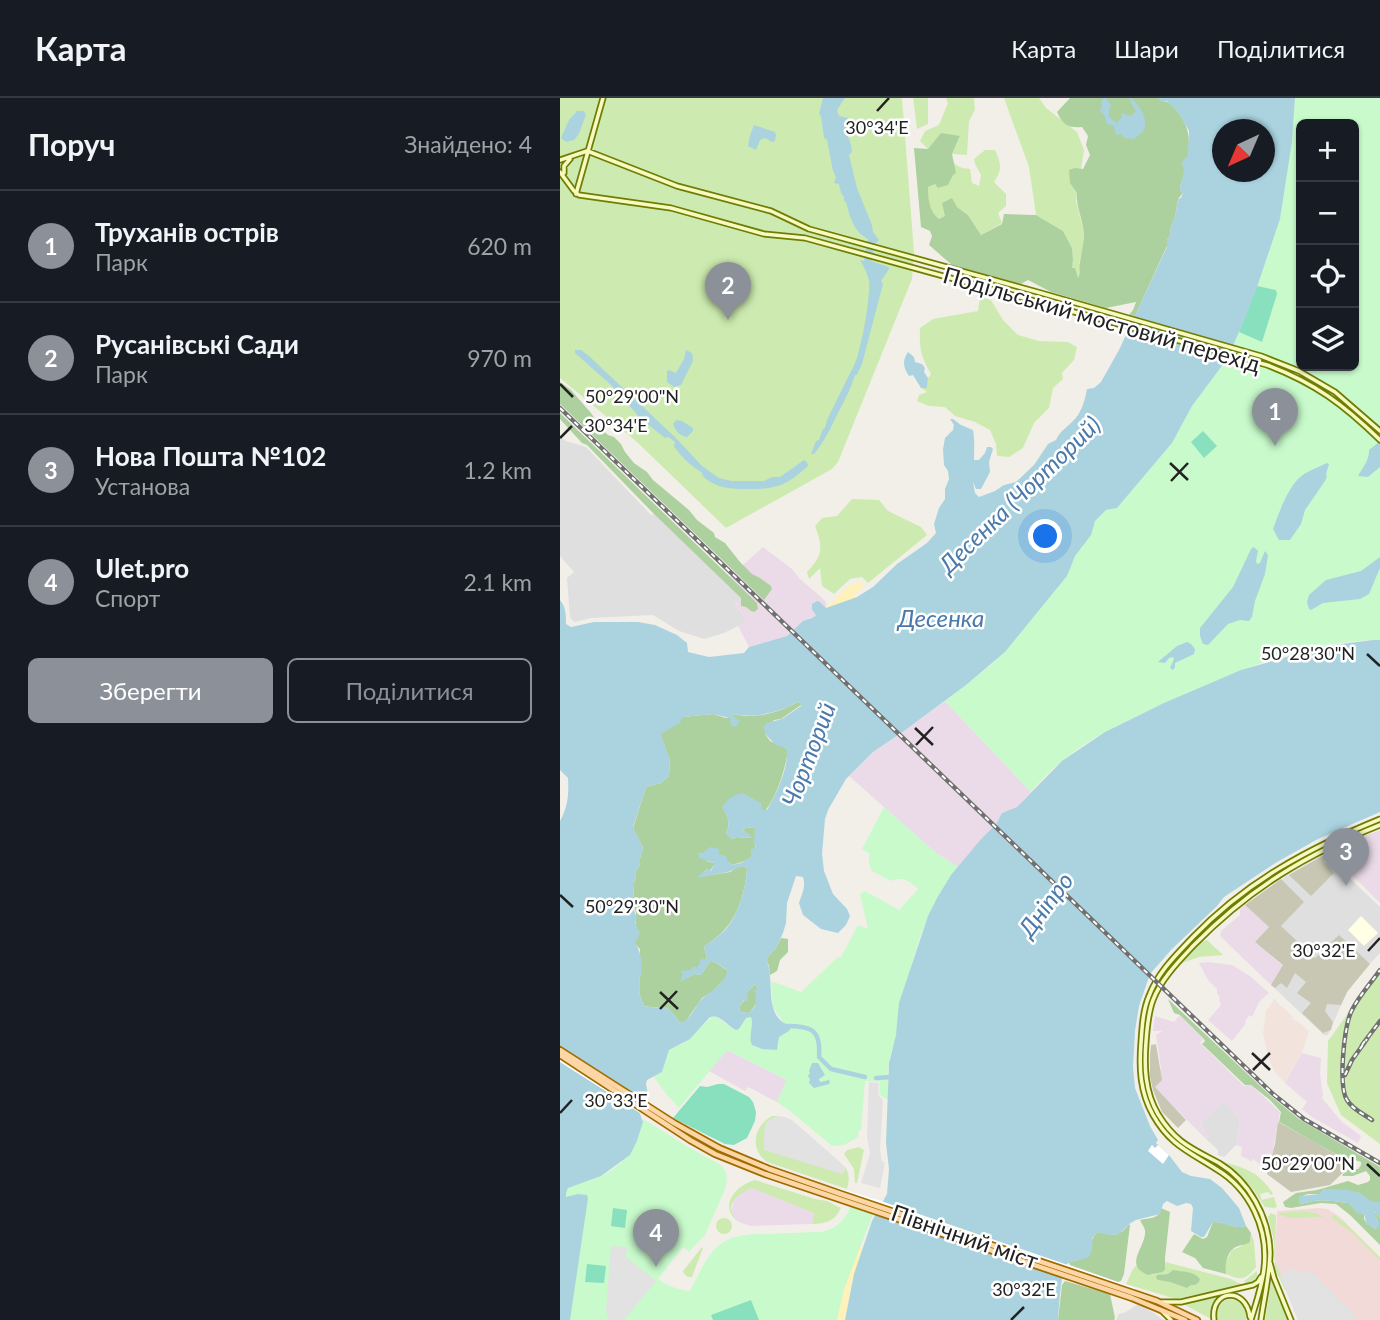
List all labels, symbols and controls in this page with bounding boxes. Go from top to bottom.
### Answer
text: Карта [35,28,126,68]
text: Карта [1011,34,1076,63]
text: Шари [1114,34,1179,63]
text: Поділитися [1217,34,1345,63]
text: 30°34'E [845,116,909,138]
north arrow [1212,119,1275,182]
map controls [1296,119,1359,371]
button: + [1296,119,1359,182]
text: Поруч [28,126,115,162]
text: Знайдено: 4 [404,130,532,158]
button: − [1296,182,1359,245]
text: Труханів острів [95,216,279,248]
text: 1 [44,232,58,260]
text: 620 m [467,232,532,260]
button: locate [1296,245,1359,308]
text: Парк [95,248,148,276]
street label: Подільський мостовий перехід [940,260,1264,378]
pin: 2 [705,262,751,320]
button: layers [1296,308,1359,371]
text: Русанівські Сади [95,328,299,360]
text: 2 [44,344,58,372]
text: 970 m [467,344,532,372]
text: Парк [95,360,148,388]
text: 50°29'00"N [585,385,679,407]
pin: 1 [1252,388,1298,446]
water label: Десенка (Чорторий) [931,409,1106,580]
text: 30°34'E [584,414,648,436]
text: Нова Пошта №102 [95,440,326,472]
text: 3 [44,456,58,484]
text: 1.2 km [463,456,532,484]
text: Установа [95,472,190,500]
your location [1028,519,1062,553]
text: Ulet.pro [95,552,189,584]
text: 4 [44,568,58,596]
text: 2.1 km [463,568,532,596]
text: Спорт [95,584,160,612]
water label: Десенка [896,603,984,632]
text: 50°28'30"N [1261,642,1355,664]
button: Зберегти [28,658,273,723]
button: Поділитися [287,658,532,723]
water label: Чорторий [775,698,841,810]
pin: 3 [1323,828,1369,886]
water label: Дніпро [1010,866,1079,944]
text: 50°29'30"N [585,895,679,917]
text: 30°32'E [1292,939,1356,961]
text: 30°33'E [584,1089,648,1111]
text: 50°29'00"N [1261,1152,1355,1174]
street label: Північний міст [888,1198,1043,1274]
pin: 4 [633,1209,679,1267]
text: 30°32'E [992,1278,1056,1300]

